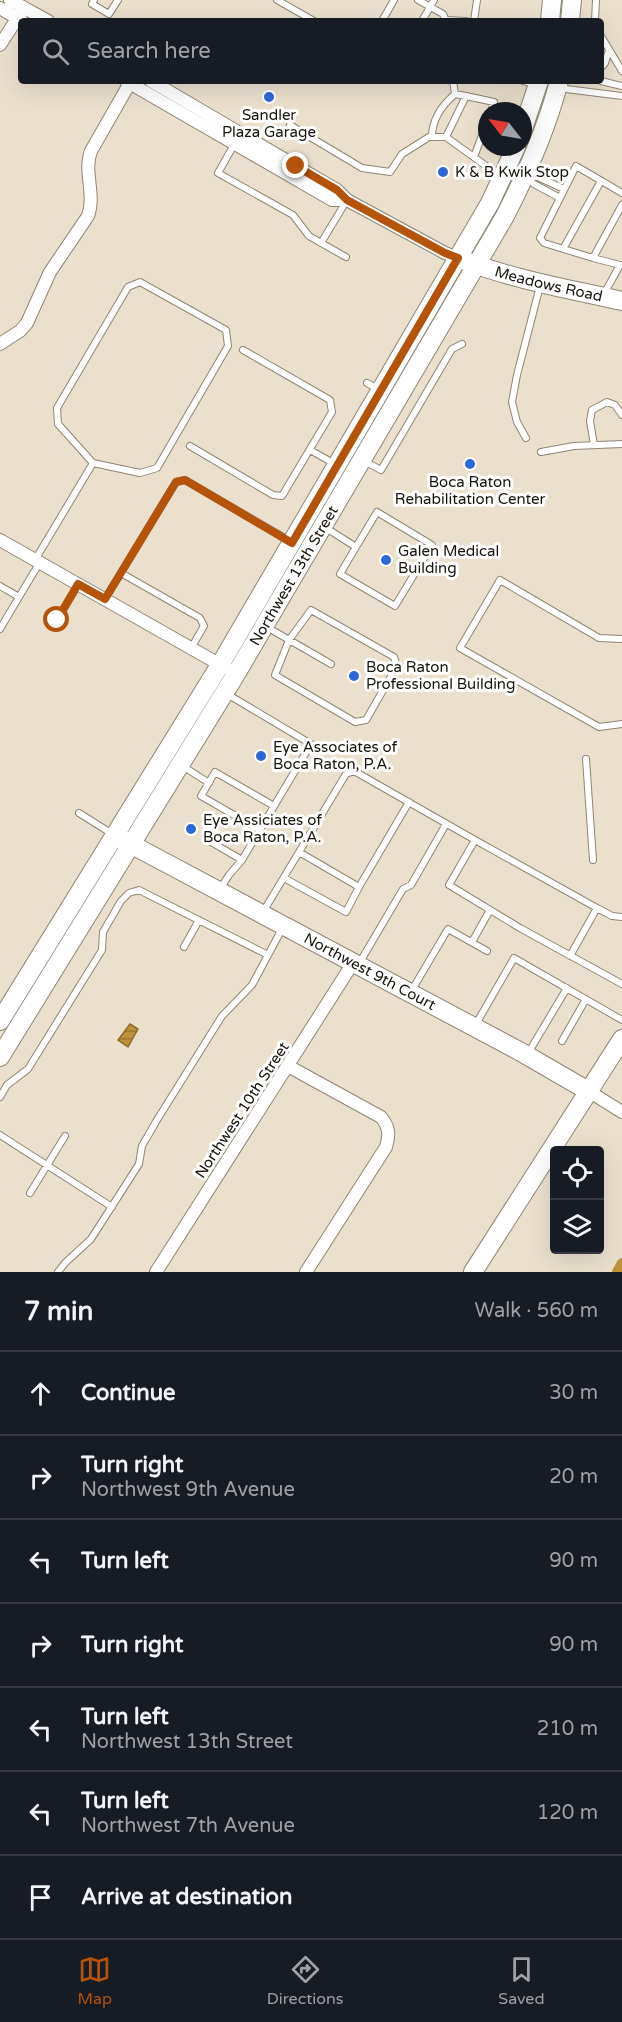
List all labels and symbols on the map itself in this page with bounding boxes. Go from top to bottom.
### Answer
marker: Sandler Plaza Garage [262,90,276,104]
north arrow [478,102,532,156]
place label: Sandler Plaza Garage [222,106,316,141]
route end [282,152,308,178]
place label: K & B Kwik Stop [455,163,569,181]
marker: K & B Kwik Stop [436,165,450,179]
street label: Meadows Road [493,262,604,305]
marker: Boca Raton Rehabilitation Center [463,457,477,471]
place label: Boca Raton Rehabilitation Center [395,473,546,508]
street label: Northwest 13th Street [246,502,342,649]
place label: Galen Medical Building [398,542,499,577]
marker: Galen Medical Building [379,553,393,567]
route start [43,606,69,632]
place label: Boca Raton Professional Building [366,658,515,693]
marker: Boca Raton Professional Building [347,669,361,683]
place label: Eye Associates of Boca Raton, P.A. [273,738,398,773]
marker: Eye Associates of Boca Raton, P.A. [254,749,268,763]
place label: Eye Assiciates of Boca Raton, P.A. [203,811,322,846]
marker: Eye Assiciates of Boca Raton, P.A. [184,822,198,836]
street label: Northwest 9th Court [301,929,439,1014]
street label: Northwest 10th Street [191,1038,293,1182]

